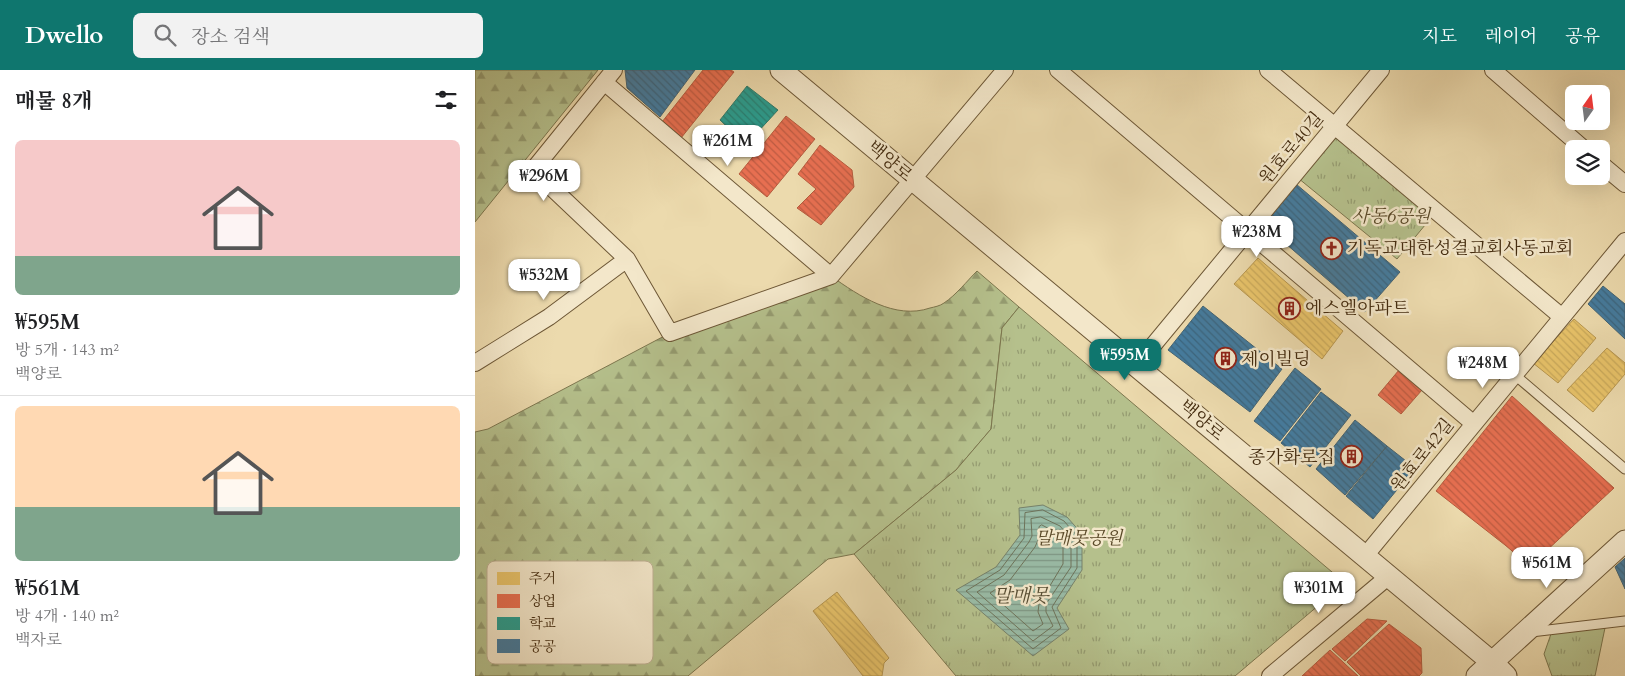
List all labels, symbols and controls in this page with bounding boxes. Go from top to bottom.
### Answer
search box [133,13,483,58]
text: Dwello [25,19,103,52]
icon: search [151,21,179,49]
text: 장소 검색 [191,24,270,50]
text: 지도 [1422,24,1457,49]
text: 레이어 [1485,24,1537,49]
text: 공유 [1565,24,1600,49]
north arrow [1565,85,1610,130]
map controls [1565,85,1610,185]
icon: filters [432,86,460,114]
text: 매물 8개 [15,87,92,116]
street label: 원효로40길 [1254,107,1329,190]
pin: ₩261M [693,124,763,167]
text: ₩261M [703,130,753,152]
street label: 백양로 [862,135,918,188]
button: layers [1565,140,1610,185]
pin: ₩296M [509,160,579,202]
text: ₩296M [519,165,569,187]
icon: home [193,173,283,263]
park label: 사동6공원 [1352,204,1432,229]
pin: ₩238M [1222,216,1292,258]
text: ₩238M [1232,221,1282,243]
church icon: 기독교대한성결교회사동교회 [1319,236,1343,260]
place label: 기독교대한성결교회사동교회 [1347,236,1573,261]
pin: ₩532M [509,258,579,301]
text: ₩532M [519,264,569,286]
building icon: 에스엘아파트 [1277,296,1301,320]
place label: 에스엘아파트 [1305,296,1410,321]
text: ₩595M [15,308,80,337]
pin: ₩595M [1090,338,1160,381]
text: 방 5개 · 143 m² [15,339,119,361]
text: ₩595M [1100,344,1150,366]
pin: ₩248M [1448,346,1518,389]
building icon: 제이빌딩 [1213,347,1237,371]
place label: 제이빌딩 [1241,347,1311,372]
text: ₩248M [1458,352,1508,374]
text: 백양로 [15,363,61,385]
street label: 백양로 [1174,394,1230,447]
street label: 원효로42길 [1385,413,1460,497]
icon: home [193,438,283,528]
place label: 종가화로집 [1248,445,1335,470]
building icon: 종가화로집 [1339,445,1363,469]
park label: 말매못공원 [1036,526,1124,551]
pin: ₩561M [1512,546,1582,589]
text: ₩561M [1522,552,1572,574]
legend [487,561,653,664]
text: 주거 [529,569,556,588]
pin: ₩301M [1284,572,1354,614]
text: ₩561M [15,574,80,603]
text: ₩301M [1294,577,1344,599]
water label: 말매못 [993,583,1050,609]
text: 상업 [529,592,556,611]
text: 방 4개 · 140 m² [15,605,119,627]
text: 학교 [529,614,557,633]
text: 백자로 [15,629,61,651]
text: 공공 [529,637,557,656]

